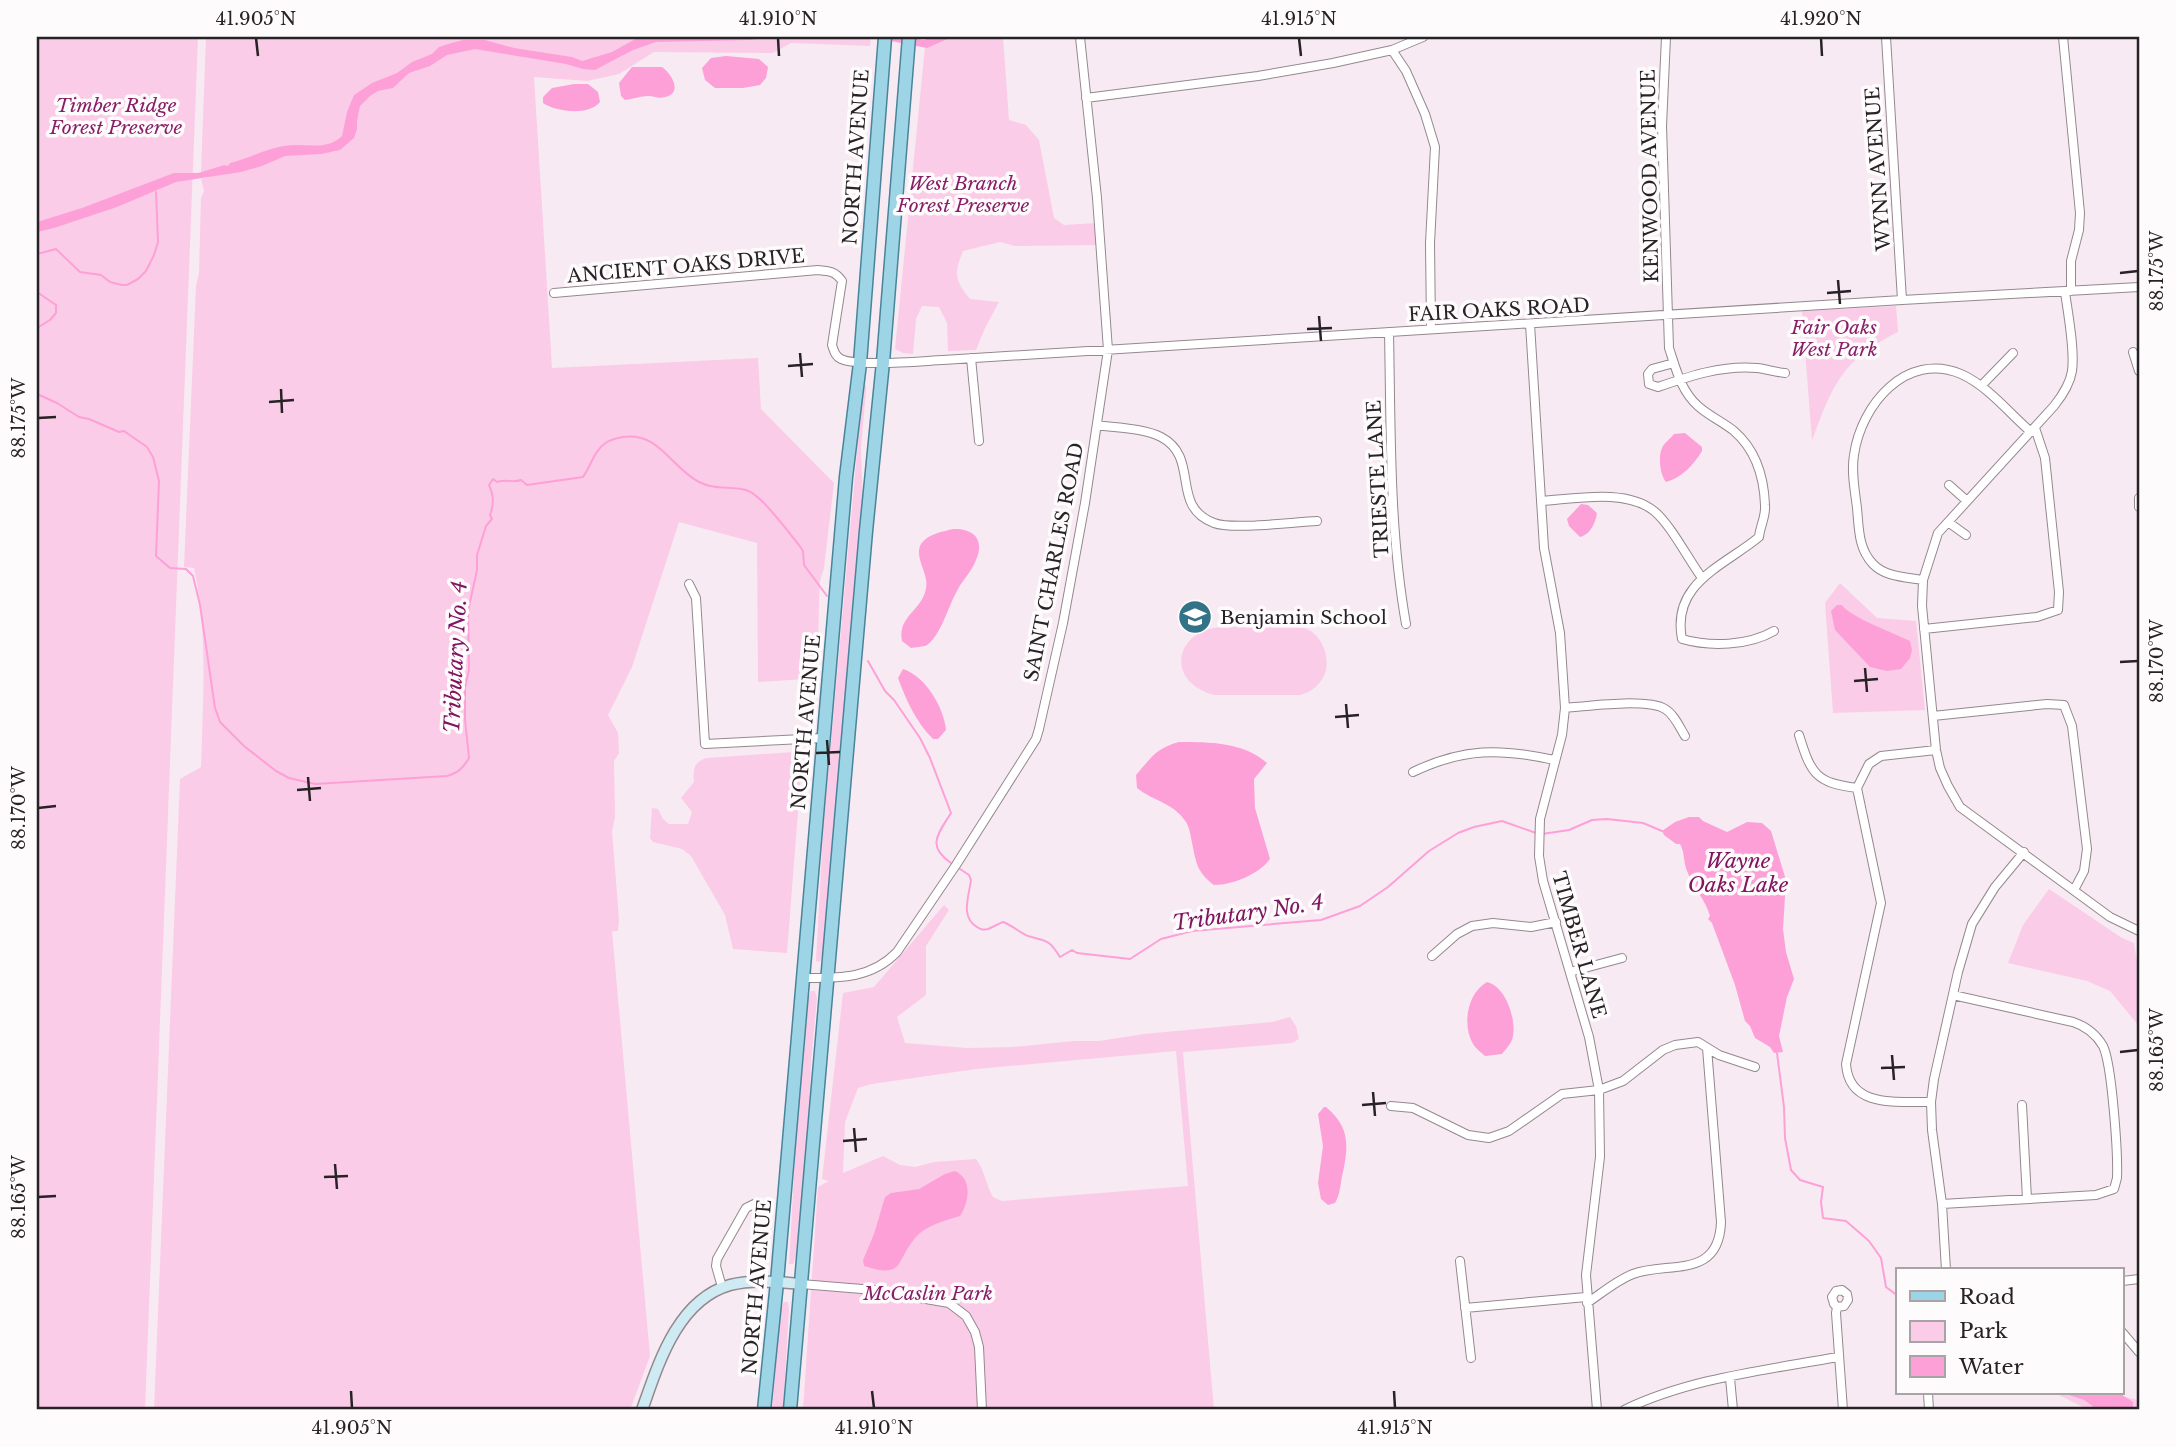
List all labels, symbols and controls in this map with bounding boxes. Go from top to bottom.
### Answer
text: 41.905°N [216,8,296,30]
text: 41.910°N [739,8,817,30]
text: 41.915°N [1261,8,1337,30]
text: 41.920°N [1780,8,1862,30]
street label: NORTH AVENUE [838,68,874,246]
street label: KENWOOD AVENUE [1637,69,1663,283]
street label: WYNN AVENUE [1861,86,1895,253]
park label: Timber Ridge Forest Preserve [49,94,183,139]
park label: West Branch Forest Preserve [896,172,1030,217]
text: 88.175°W [2146,230,2168,312]
street label: ANCIENT OAKS DRIVE [565,244,806,288]
street label: FAIR OAKS ROAD [1408,294,1590,326]
park label: Fair Oaks West Park [1790,316,1877,361]
text: 88.175°W [8,377,30,459]
street label: TRIESTE LANE [1362,400,1394,558]
street label: SAINT CHARLES ROAD [1020,441,1088,683]
water label: Tributary No. 4 [439,580,473,734]
school or university icon: Benjamin School [1176,598,1214,636]
place label: Benjamin School [1220,606,1387,629]
text: 88.170°W [2146,618,2168,703]
street label: NORTH AVENUE [787,633,825,811]
text: 88.170°W [8,765,30,850]
water label: Wayne Oaks Lake [1688,848,1789,898]
street label: TIMBER LANE [1547,869,1611,1021]
water label: Tributary No. 4 [1171,890,1325,936]
text: 88.165°W [2146,1007,2168,1092]
text: 88.165°W [8,1154,30,1239]
street label: NORTH AVENUE [738,1198,776,1376]
legend [1896,1268,2124,1394]
park label: McCaslin Park [862,1282,993,1305]
text: Road [1959,1284,2015,1310]
text: Park [1959,1318,2008,1344]
text: Water [1958,1354,2023,1380]
text: 41.905°N [312,1417,392,1439]
text: 41.910°N [835,1417,913,1439]
text: 41.915°N [1357,1417,1433,1439]

